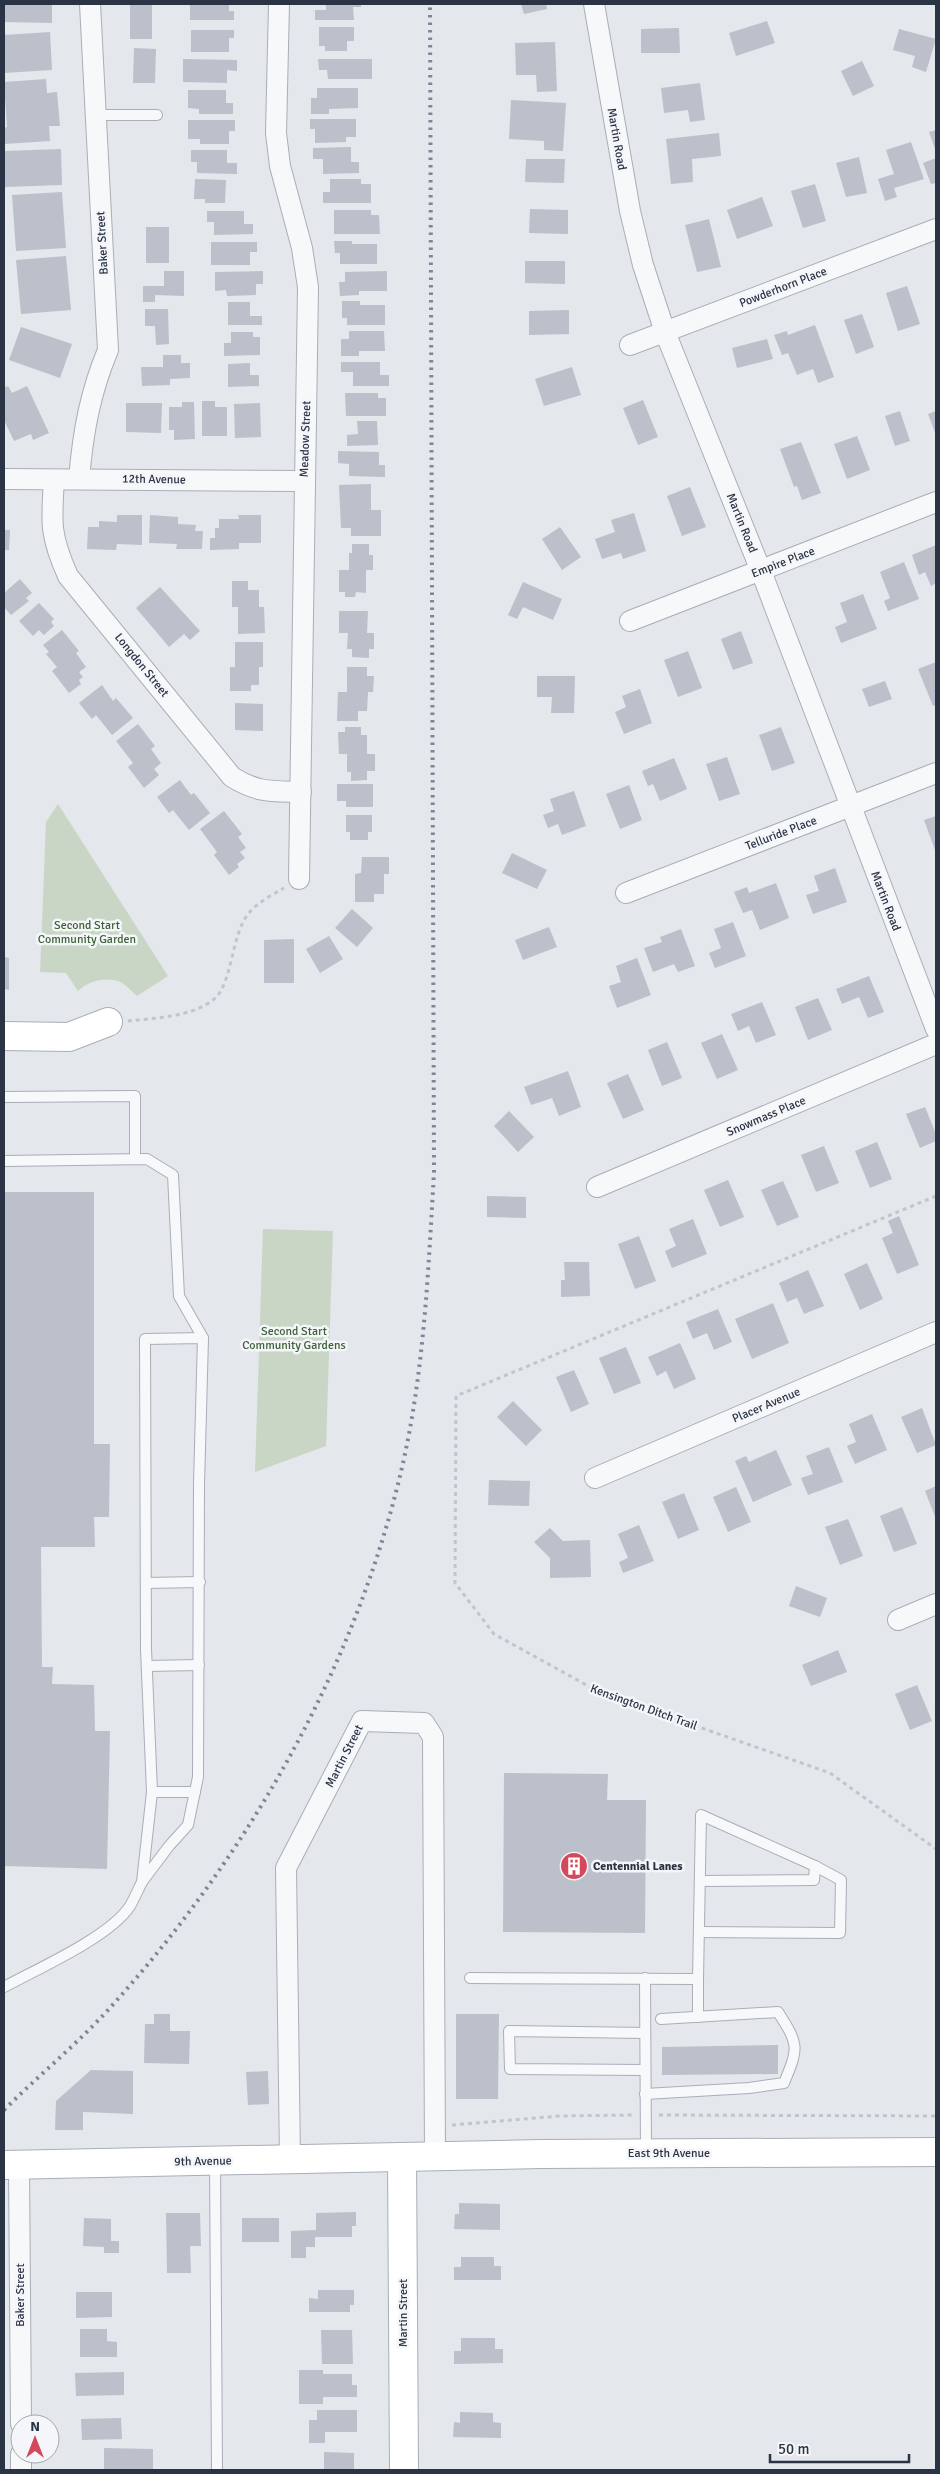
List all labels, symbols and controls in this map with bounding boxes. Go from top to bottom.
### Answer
street label: Martin Road [604,107,629,171]
street label: Baker Street [93,211,112,275]
street label: Powderhorn Place [737,264,829,311]
street label: Meadow Street [297,400,314,478]
street label: 12th Avenue [122,471,186,488]
street label: Martin Road [723,491,760,555]
street label: Empire Place [749,543,817,581]
street label: Longdon Street [111,630,172,700]
street label: Telluride Place [743,813,819,854]
street label: Martin Road [867,869,904,933]
park label: Second Start Community Garden [38,918,136,947]
street label: Snowmass Place [724,1093,808,1140]
park label: Second Start Community Gardens [242,1324,346,1353]
street label: Placer Avenue [730,1384,803,1427]
street label: Kensington Ditch Trail [588,1681,700,1734]
street label: Martin Street [322,1722,367,1790]
building icon: Centennial Lanes [559,1851,589,1881]
place label: Centennial Lanes [593,1859,683,1874]
street label: East 9th Avenue [628,2146,710,2161]
street label: 9th Avenue [174,2154,232,2169]
street label: Baker Street [13,2263,28,2327]
street label: Martin Street [396,2279,411,2347]
north arrow [10,2414,60,2464]
text: N [30,2418,40,2435]
scale bar [770,2432,909,2464]
text: 50 m [778,2440,809,2458]

